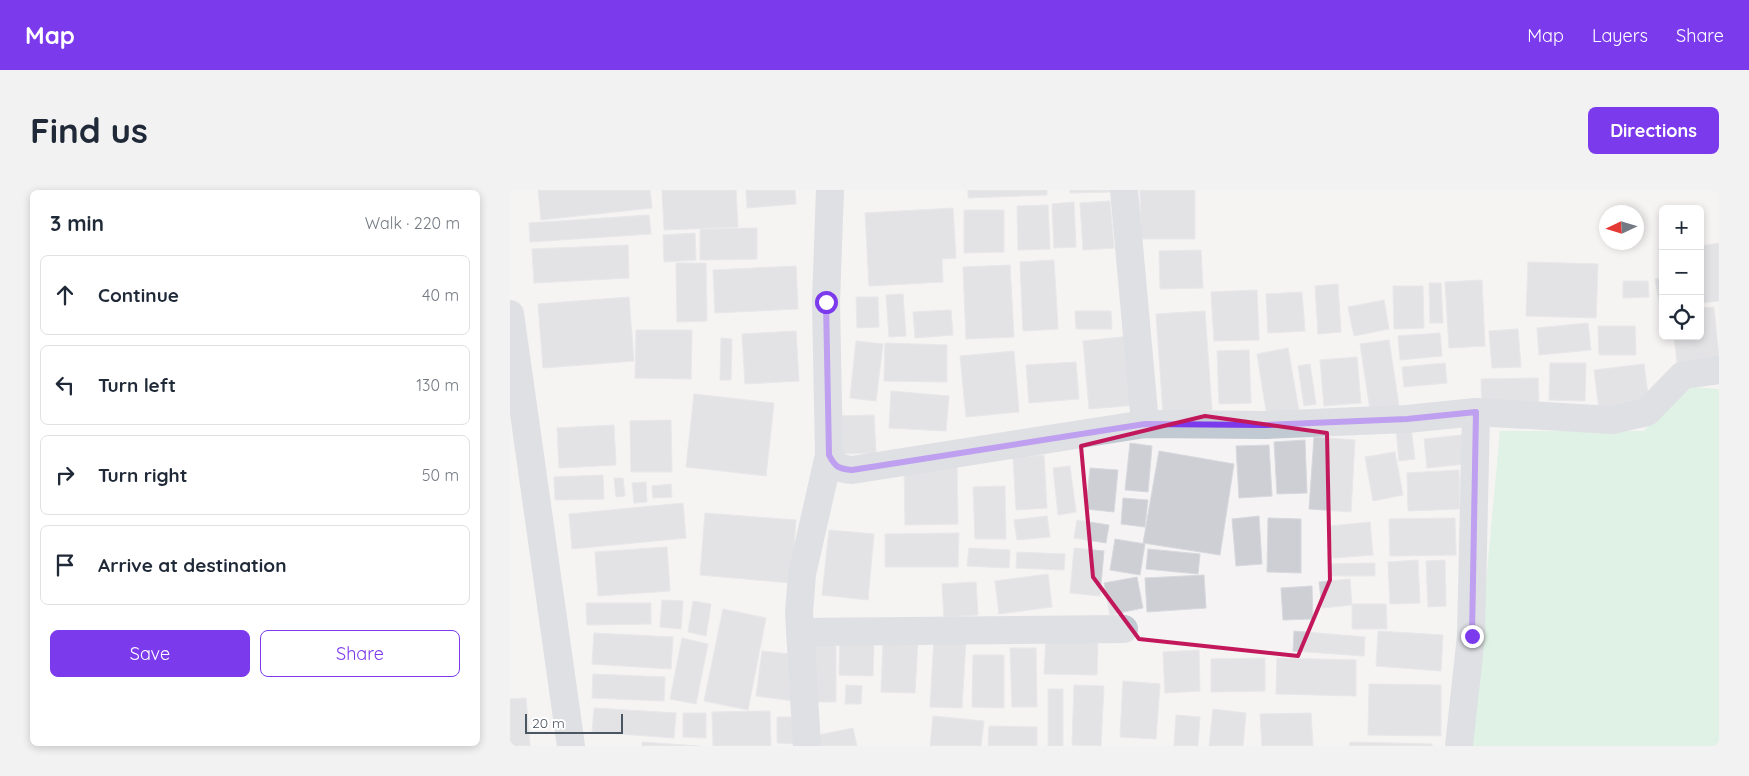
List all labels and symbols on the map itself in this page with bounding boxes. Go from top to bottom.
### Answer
north arrow [1599,205,1644,250]
route start [815,291,838,314]
route end [1461,625,1484,648]
scale bar [525,711,622,734]

